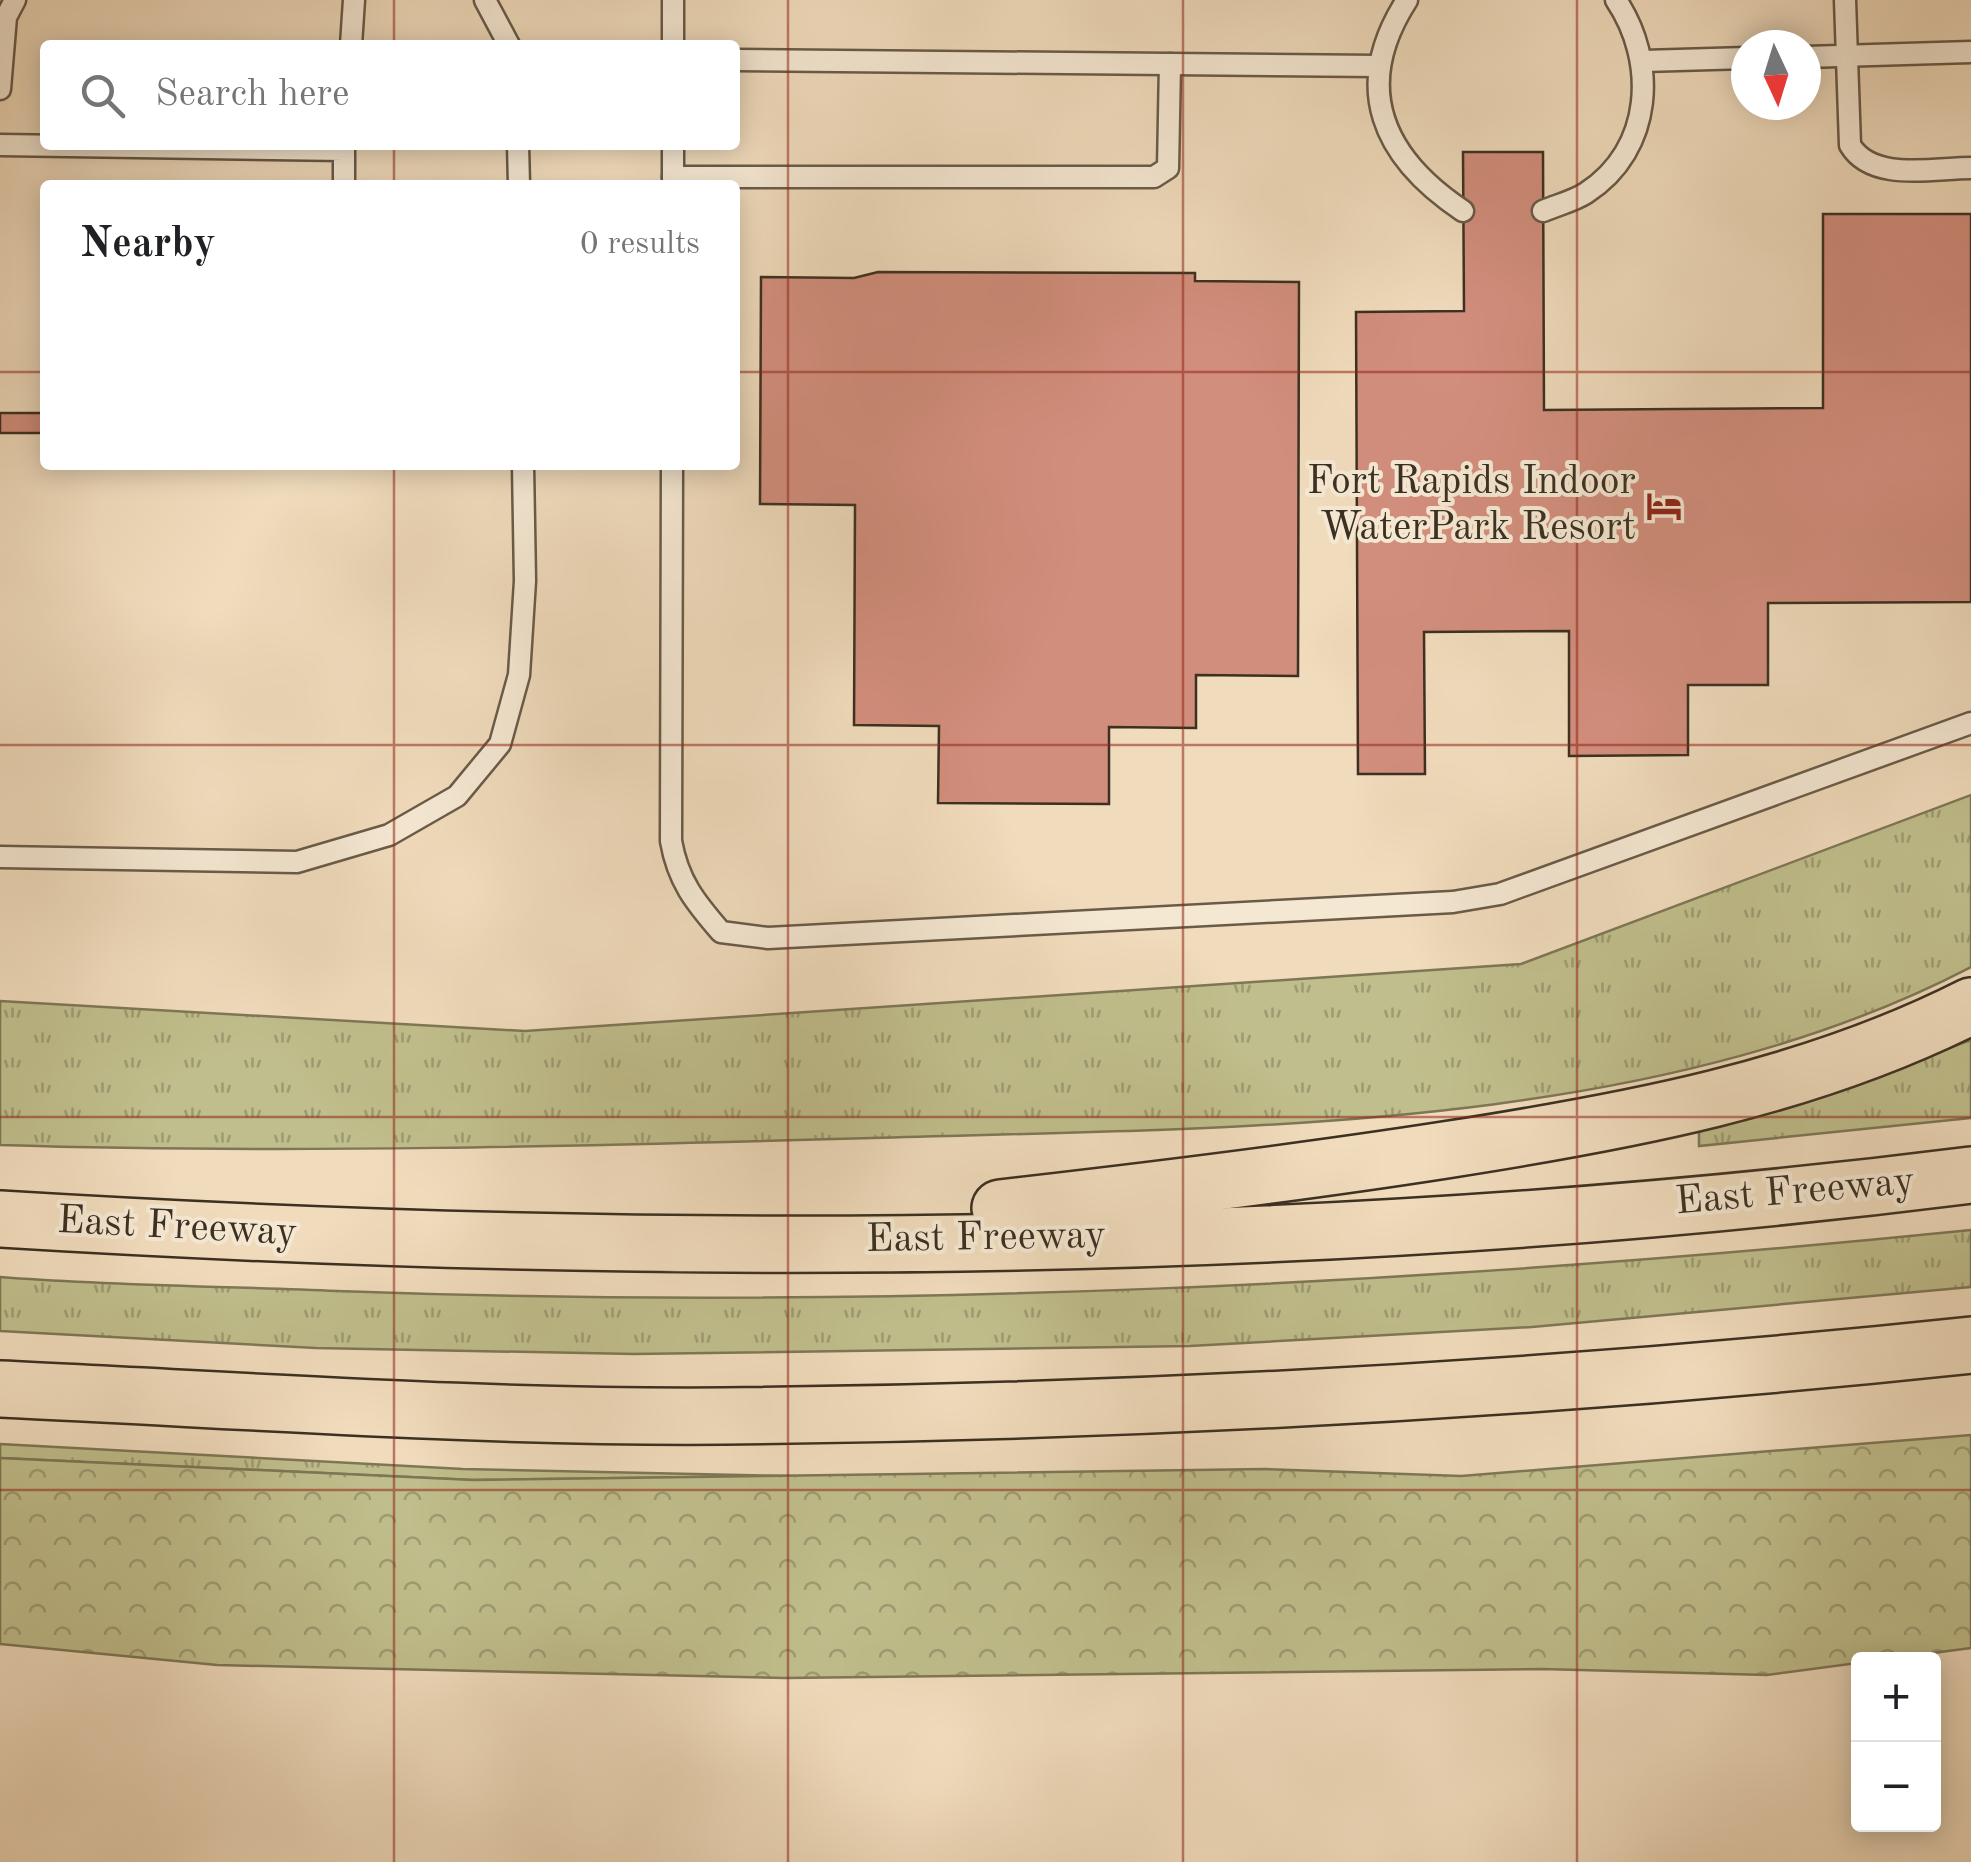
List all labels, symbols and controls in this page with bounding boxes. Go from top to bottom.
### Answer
north arrow [1731,30,1821,120]
search box [40,40,740,150]
icon: search [75,68,130,123]
text: Search here [155,76,350,114]
text: Nearby [80,224,216,266]
text: 0 results [580,229,700,261]
place label: Fort Rapids Indoor WaterPark Resort [1307,463,1636,549]
hotel icon: Fort Rapids Indoor WaterPark Resort [1645,487,1683,525]
street label: East Freeway [1674,1163,1916,1223]
street label: East Freeway [56,1202,298,1254]
street label: East Freeway [866,1217,1106,1261]
map controls [1851,1652,1941,1832]
button: + [1851,1652,1941,1742]
button: − [1851,1742,1941,1832]

